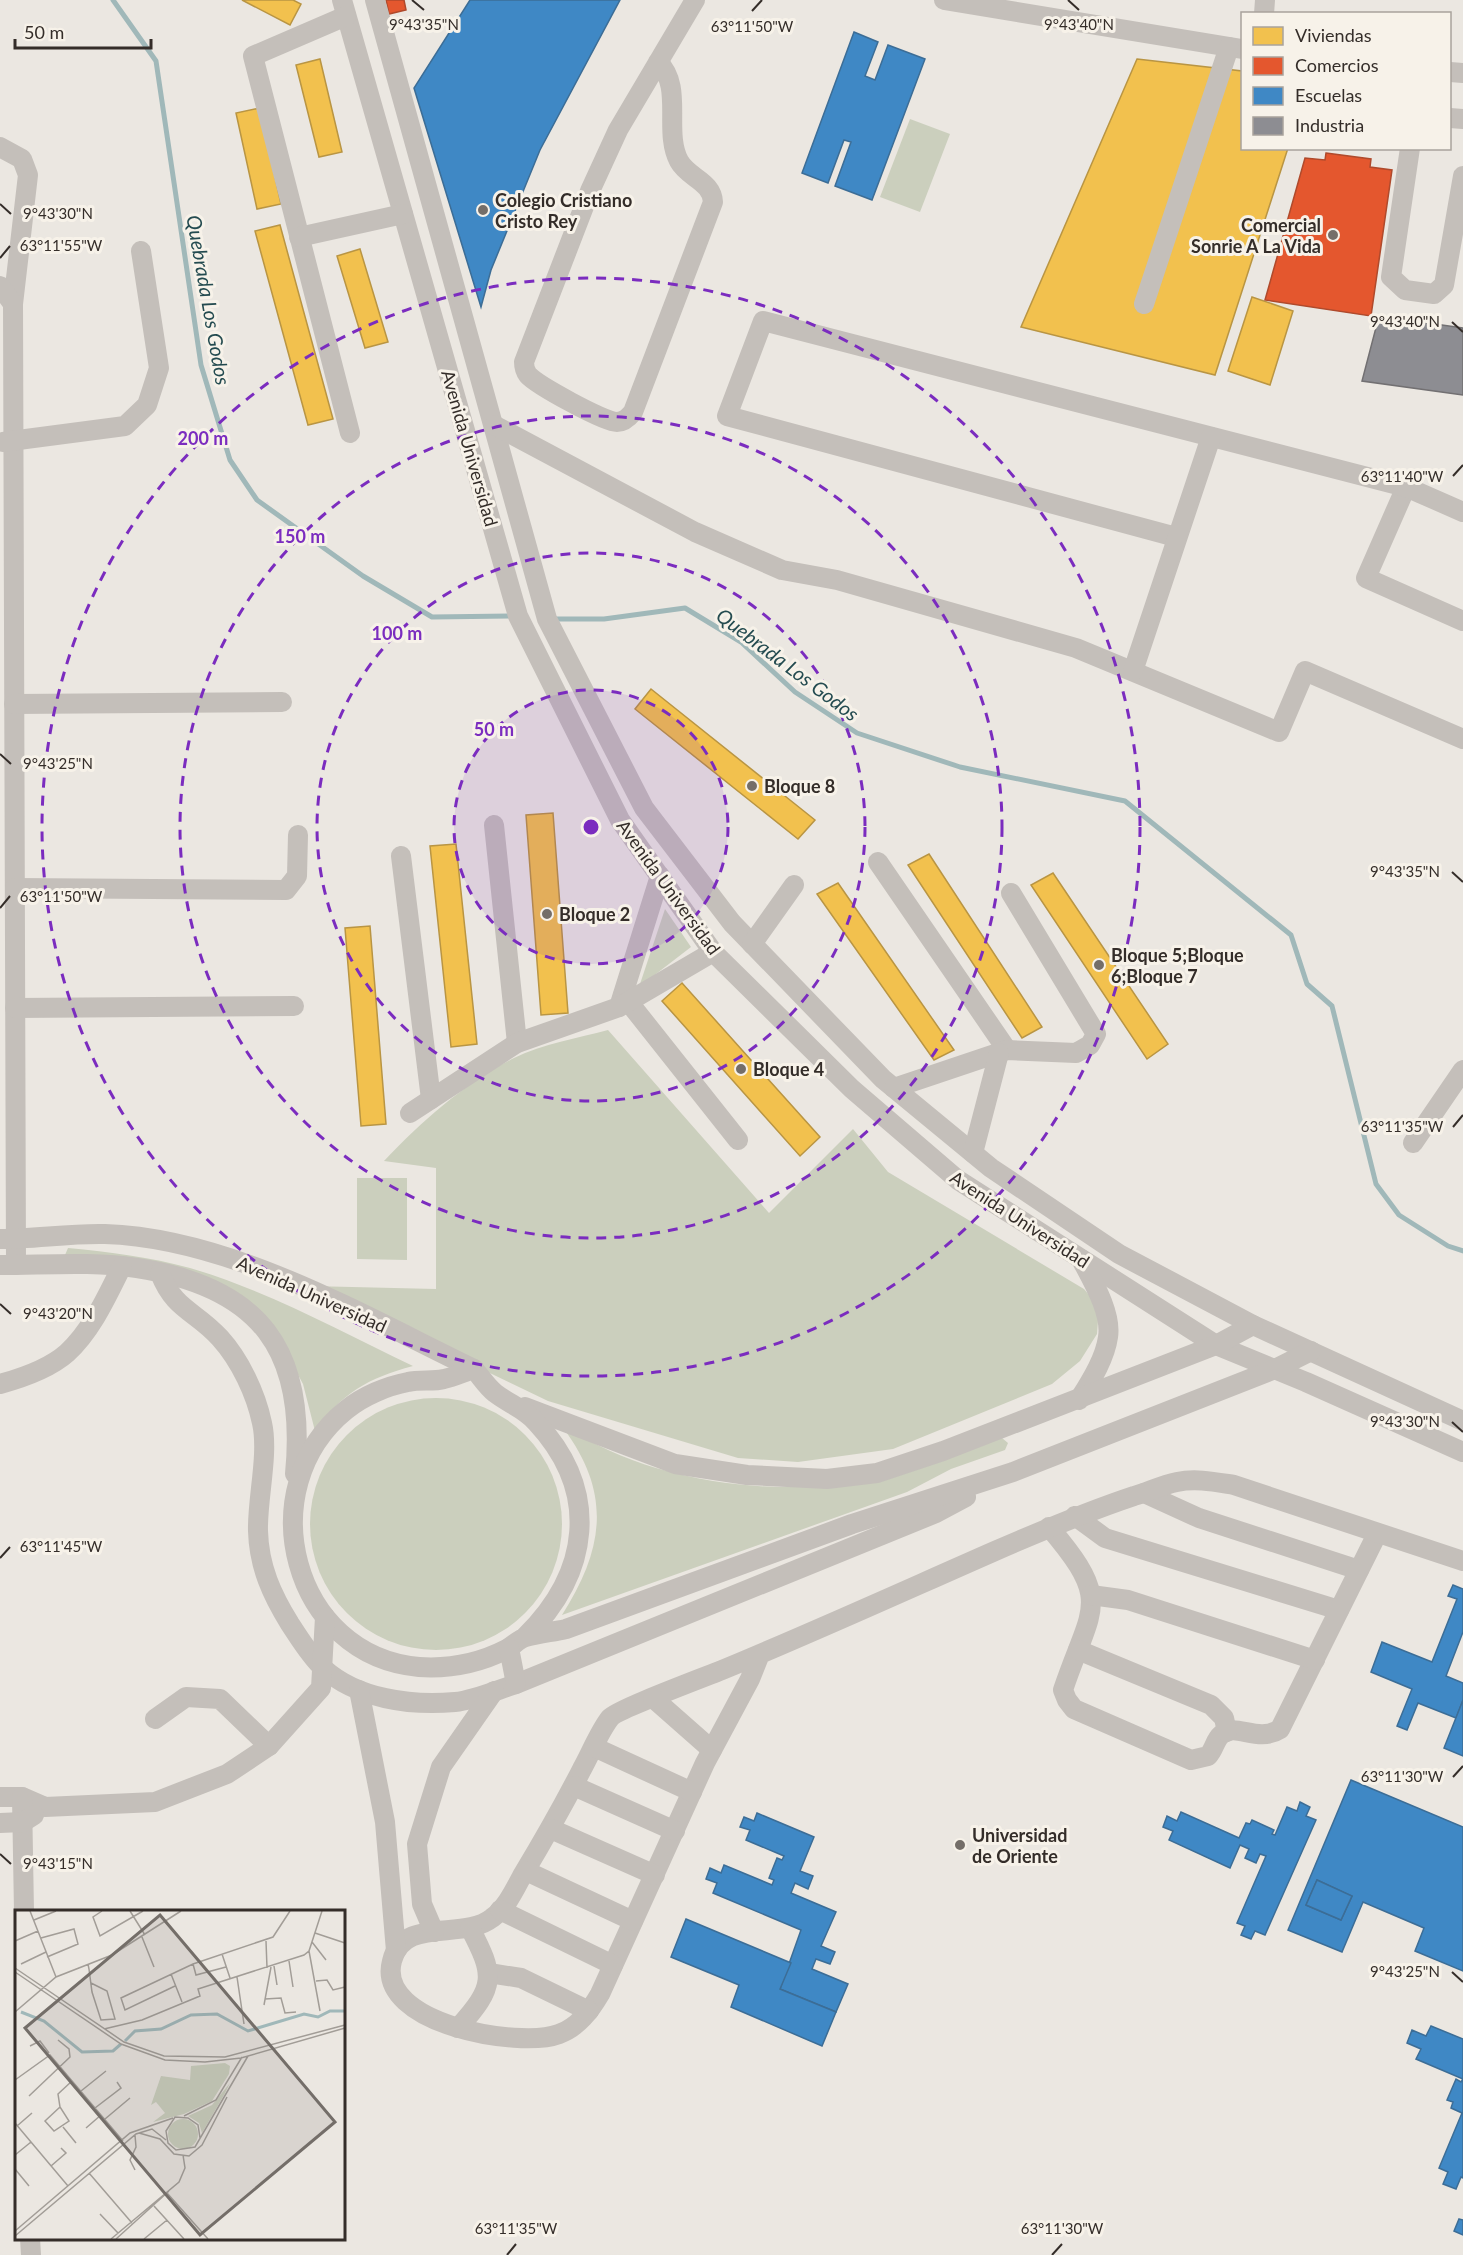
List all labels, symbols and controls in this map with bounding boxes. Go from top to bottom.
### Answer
scale bar [15,12,152,50]
legend [1241,12,1451,150]
text: 9°43'35"N [389,15,459,33]
text: 9°43'40"N [1044,15,1114,33]
text: 63°11'50"W [711,17,794,35]
text: 50 m [24,21,64,43]
text: Viviendas [1295,24,1372,46]
text: Comercios [1295,54,1379,76]
text: Escuelas [1295,84,1362,106]
text: Industria [1295,114,1364,136]
place label: Colegio Cristiano Cristo Rey [495,189,632,232]
marker: Colegio Cristiano Cristo Rey [476,203,490,217]
text: 9°43'30"N [23,204,93,222]
water label: Quebrada Los Godos [182,213,236,387]
place label: Comercial Sonrie A La Vida [1191,214,1321,257]
marker: Comercial Sonrie A La Vida [1326,228,1340,242]
text: 63°11'55"W [20,236,103,254]
text: 9°43'40"N [1370,312,1440,330]
street label: Avenida Universidad [437,367,503,529]
text: 200 m [178,427,228,449]
text: 63°11'40"W [1361,467,1444,485]
text: 150 m [275,525,325,547]
water label: Quebrada Los Godos [712,603,864,725]
text: 100 m [372,622,422,644]
text: 50 m [474,718,514,740]
text: 9°43'25"N [23,754,93,772]
place label: Bloque 8 [764,775,835,797]
marker: Bloque 8 [745,779,759,793]
street label: Avenida Universidad [613,815,725,959]
centre of rings [581,817,601,837]
text: 9°43'35"N [1370,862,1440,880]
text: 63°11'50"W [20,887,103,905]
place label: Bloque 2 [559,903,630,925]
marker: Bloque 2 [540,907,554,921]
place label: Bloque 5;Bloque 6;Bloque 7 [1111,944,1244,987]
marker: Bloque 5;Bloque 6;Bloque 7 [1092,958,1106,972]
place label: Bloque 4 [753,1058,824,1080]
marker: Bloque 4 [734,1062,748,1076]
text: 63°11'35"W [1361,1117,1444,1135]
street label: Avenida Universidad [946,1166,1094,1272]
street label: Avenida Universidad [234,1251,390,1337]
text: 9°43'20"N [23,1304,93,1322]
text: 9°43'30"N [1370,1412,1440,1430]
text: 63°11'45"W [20,1537,103,1555]
text: 63°11'30"W [1361,1767,1444,1785]
place label: Universidad de Oriente [972,1824,1067,1867]
marker: Universidad de Oriente [953,1838,967,1852]
text: 9°43'15"N [23,1854,93,1872]
inset map [15,1910,345,2240]
text: 9°43'25"N [1370,1962,1440,1980]
text: 63°11'35"W [475,2219,558,2237]
text: 63°11'30"W [1021,2219,1104,2237]

